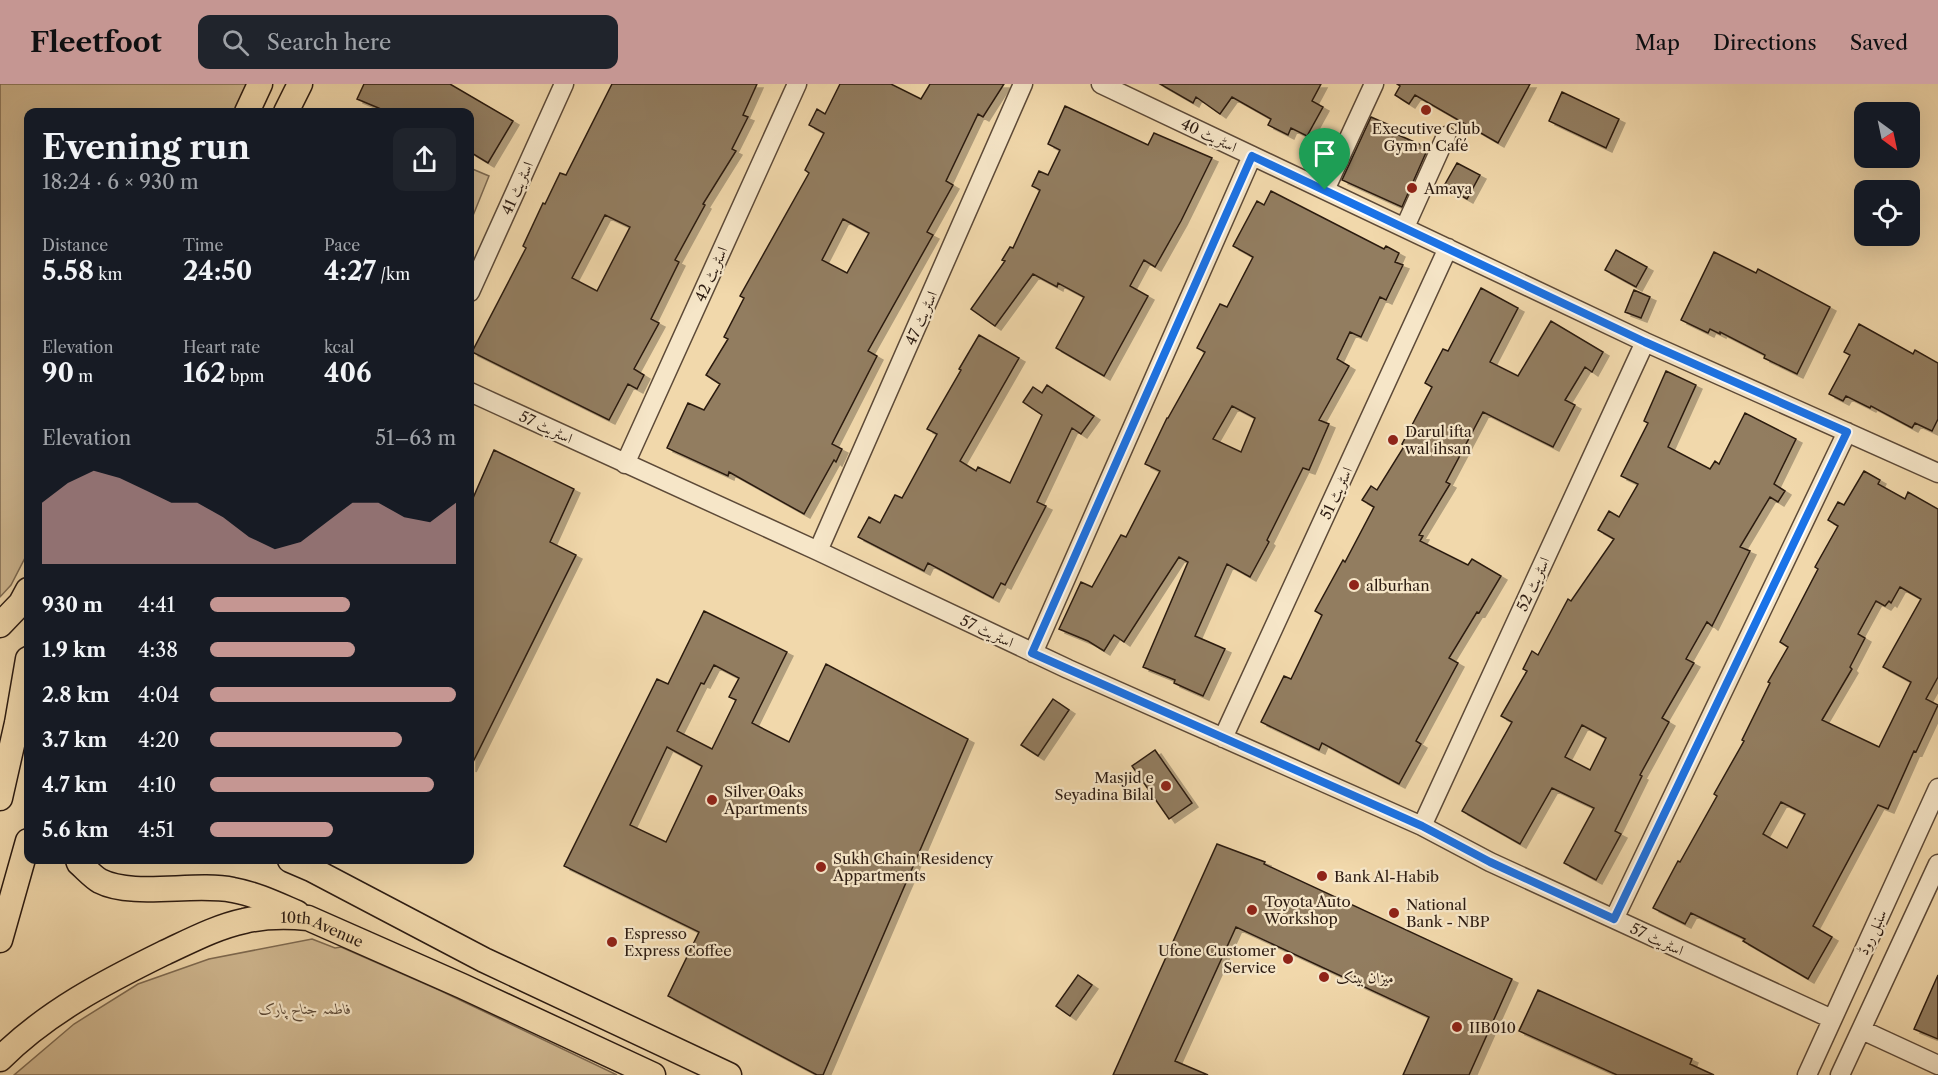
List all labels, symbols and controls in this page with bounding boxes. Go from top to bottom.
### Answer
search box [198,15,618,69]
text: Fleetfoot [30,25,162,59]
icon: search [219,26,252,59]
text: Search here [267,29,391,56]
text: Map [1635,30,1680,55]
text: Directions [1713,30,1817,55]
text: Saved [1850,30,1908,55]
north arrow [1854,102,1920,168]
map controls [1854,102,1920,246]
marker: Executive Club Gym n Café [1419,103,1433,117]
street label: اسٹریٹ 40 [1178,114,1240,157]
place label: Executive Club Gym n Café [1372,119,1480,155]
text: Evening run [42,127,250,168]
button: share [393,128,456,191]
pin [1299,128,1350,190]
icon: arrive [1308,137,1341,170]
street label: اسٹریٹ 41 [497,158,538,218]
text: 18:24 · 6 × 930 m [42,170,199,194]
place label: Amaya [1423,179,1473,198]
button: locate [1854,180,1920,246]
marker: Amaya [1405,181,1419,195]
text: Distance [42,235,108,255]
text: Time [183,235,223,255]
text: Pace [324,235,360,255]
street label: اسٹریٹ 42 [690,243,733,305]
text: 5.58 [42,255,94,287]
text: 24:50 [183,255,252,287]
text: 4:27 [324,255,376,287]
text: km [94,264,122,284]
text: /km [376,264,410,284]
street label: اسٹریٹ 47 [901,288,942,348]
text: Elevation [42,337,113,357]
text: Heart rate [183,337,260,357]
text: kcal [324,337,354,357]
text: 90 [42,357,74,389]
text: 162 [183,357,226,389]
text: 406 [324,357,372,389]
text: m [74,366,93,386]
text: bpm [226,366,264,386]
street label: اسٹریٹ 57 [516,406,576,449]
place label: Darul ifta wal ihsan [1404,422,1472,458]
text: Elevation [42,426,131,450]
text: 51–63 m [375,426,456,450]
marker: Darul ifta wal ihsan [1386,433,1400,447]
street label: اسٹریٹ 51 [1316,464,1357,523]
street label: اسٹریٹ 52 [1512,554,1555,615]
place label: alburhan [1366,576,1430,595]
marker: alburhan [1347,578,1361,592]
text: 930 m [42,593,103,617]
text: 4:41 [138,593,175,617]
street label: اسٹریٹ 57 [957,610,1017,653]
text: 1.9 km [42,638,106,662]
text: 4:38 [138,638,178,662]
text: 2.8 km [42,683,110,707]
text: 4:04 [138,683,179,707]
text: 3.7 km [42,728,107,752]
text: 4:20 [138,728,179,752]
place label: Masjid e Seyadina Bilal [1054,768,1155,804]
text: 4.7 km [42,773,108,797]
text: 4:10 [138,773,176,797]
marker: Masjid e Seyadina Bilal [1159,779,1173,793]
place label: Silver Oaks Apartments [723,782,807,818]
marker: Silver Oaks Apartments [705,793,719,807]
text: 5.6 km [42,818,109,842]
text: 4:51 [138,818,174,842]
place label: Sukh Chain Residency Appartments [832,849,994,885]
marker: Sukh Chain Residency Appartments [814,860,828,874]
place label: Bank Al-Habib [1334,867,1439,886]
marker: Bank Al-Habib [1315,869,1329,883]
place label: Toyota Auto Workshop [1263,892,1351,928]
place label: National Bank - NBP [1406,895,1490,931]
marker: Toyota Auto Workshop [1245,903,1259,917]
marker: National Bank - NBP [1387,906,1401,920]
street label: سنبل روڈ [1853,906,1893,959]
street label: 10th Avenue [281,907,367,951]
street label: اسٹریٹ 57 [1627,918,1687,961]
place label: Espresso Express Coffee [624,924,732,960]
marker: Espresso Express Coffee [605,935,619,949]
place label: Ufone Customer Service [1158,941,1277,977]
marker: Ufone Customer Service [1281,952,1295,966]
place label: میزان بینک [1336,968,1394,987]
marker: میزان بینک [1317,970,1331,984]
park label: فاطمہ جناح پارک [259,999,351,1022]
place label: IIB010 [1469,1018,1516,1037]
marker: IIB010 [1450,1020,1464,1034]

